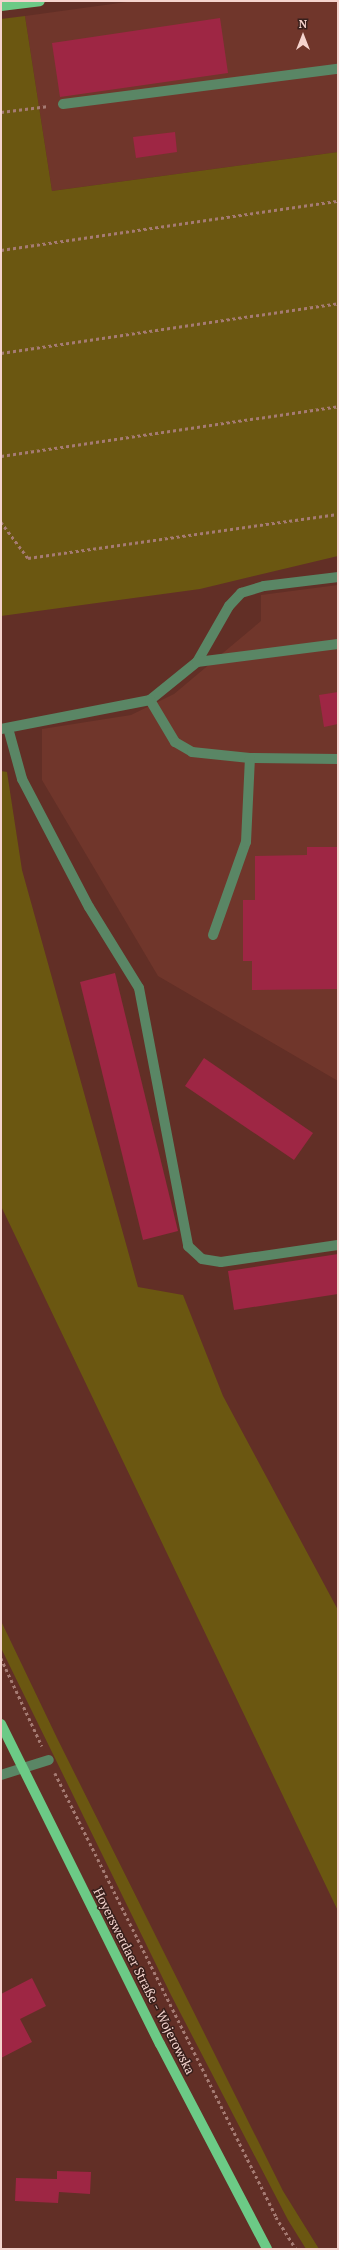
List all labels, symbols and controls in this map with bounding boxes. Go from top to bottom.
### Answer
north arrow [283,16,323,56]
text: N [299,17,307,31]
street label: Hoyerswerdaer Straße - Wojerowska [90,1885,198,2077]

